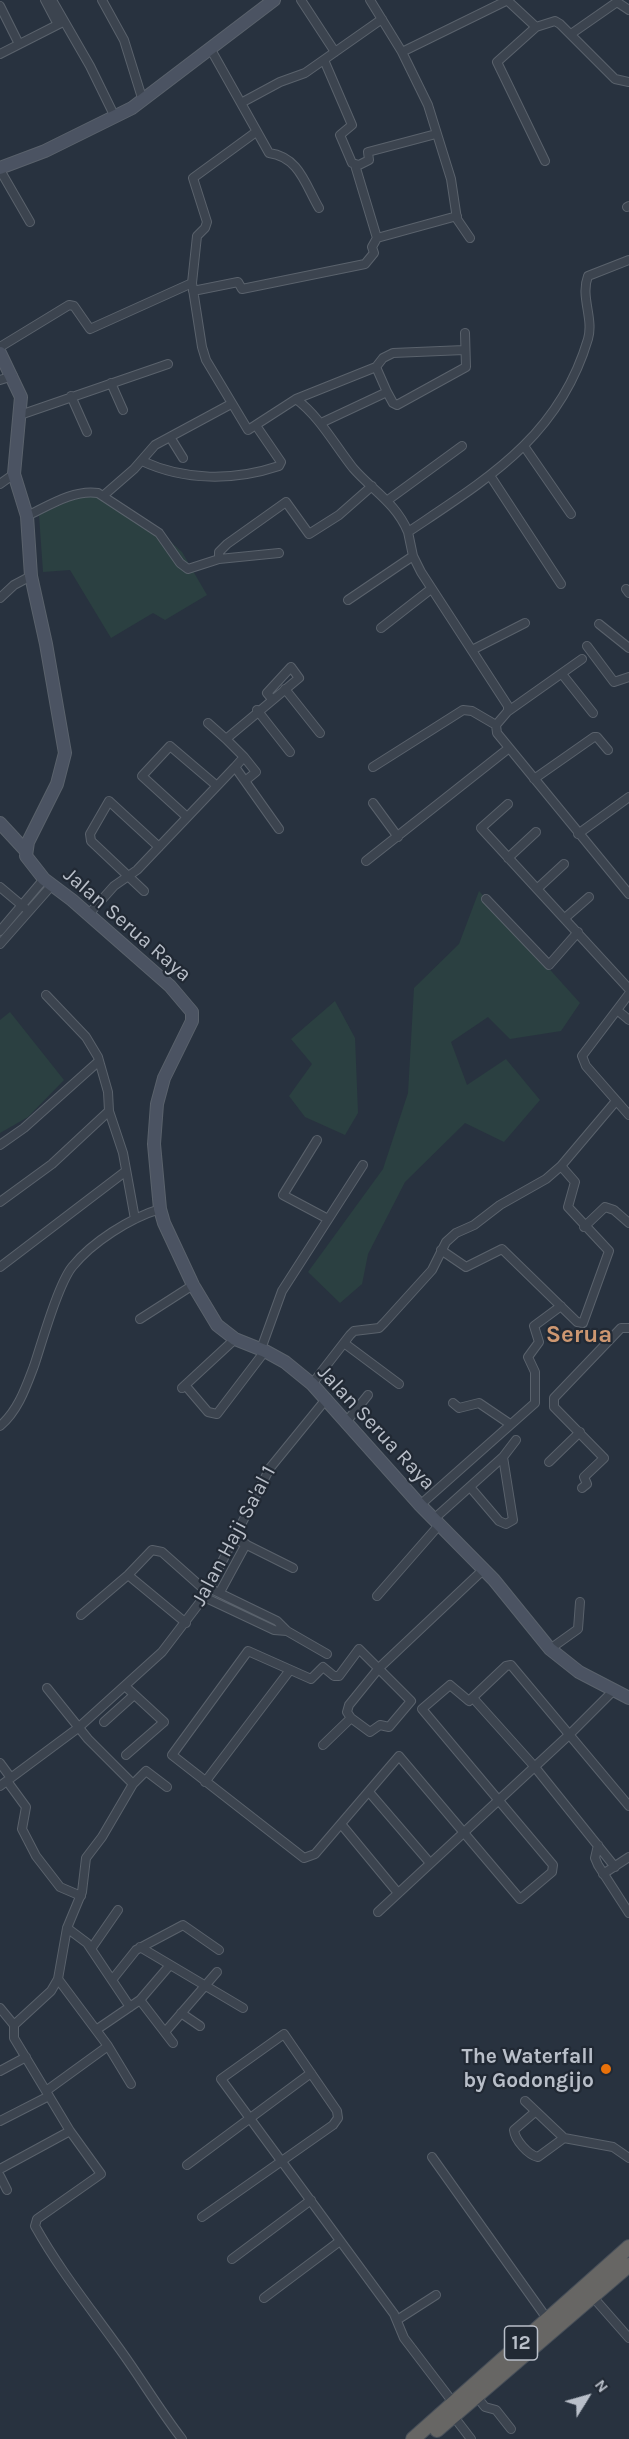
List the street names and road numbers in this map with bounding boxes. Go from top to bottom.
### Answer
street label: Jalan Serua Raya [58,863,196,987]
street label: Jalan Serua Raya [312,1360,440,1496]
street label: Jalan Haji Sa'al 1 [186,1462,282,1610]
road number: 12 [504,2326,538,2360]

